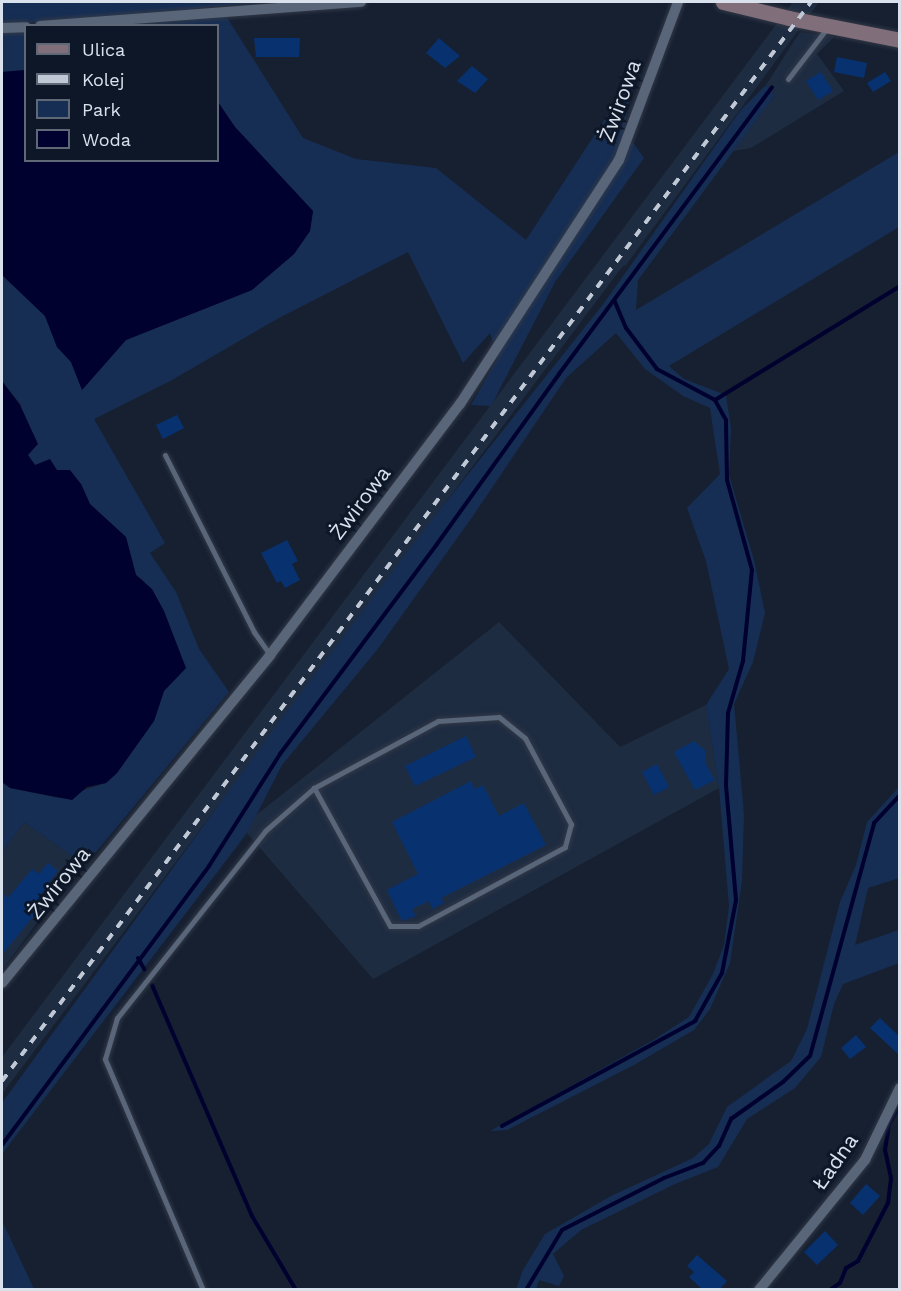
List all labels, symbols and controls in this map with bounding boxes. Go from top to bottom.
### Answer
legend [24,24,219,162]
text: Ulica [82,39,125,60]
street label: Żwirowa [594,56,646,146]
text: Kolej [82,69,125,90]
text: Park [82,99,121,120]
text: Woda [82,129,131,150]
street label: Żwirowa [324,461,396,545]
street label: Żwirowa [22,842,96,924]
street label: Ładna [807,1129,863,1195]

